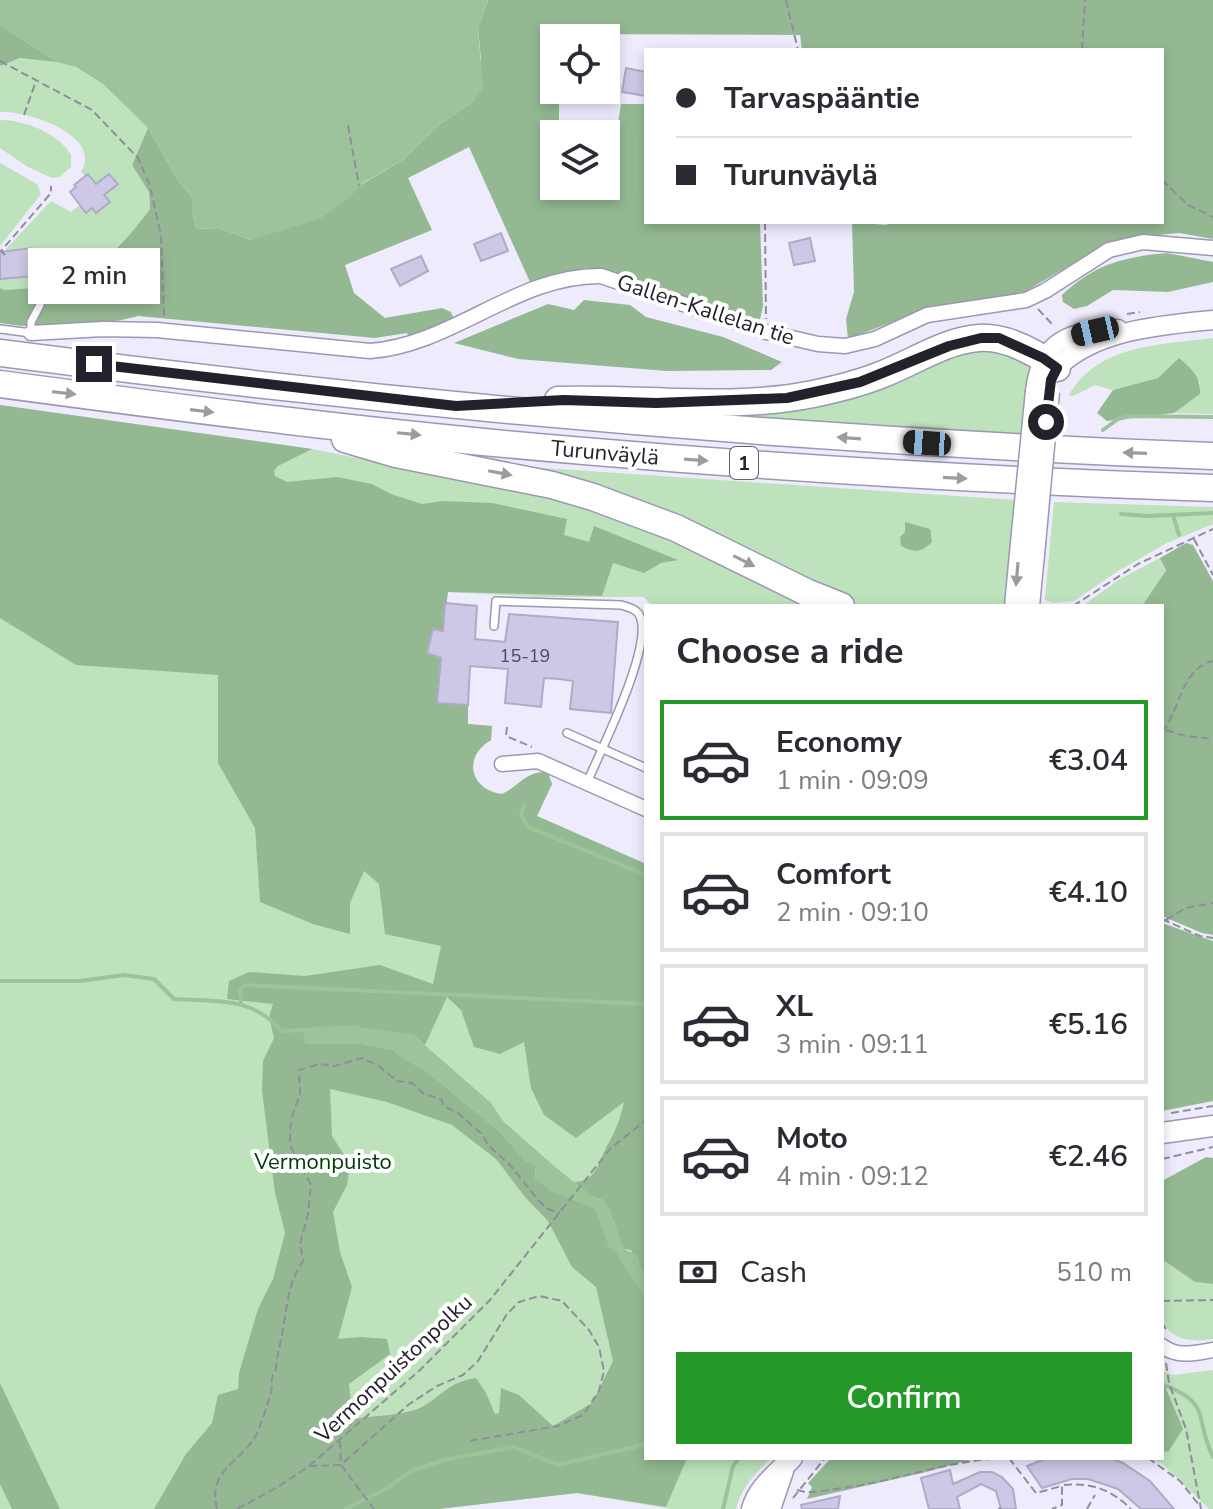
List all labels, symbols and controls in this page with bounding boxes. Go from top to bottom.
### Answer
map controls [540,24,620,200]
button: locate [540,24,620,104]
text: Tarvaspääntie [724,78,920,119]
button: layers [540,120,620,200]
text: Turunväylä [724,155,878,196]
callout: 2 min [28,248,160,304]
text: 2 min [61,258,127,293]
street label: Gallen-Kallelan tie [613,267,798,353]
car [1069,314,1121,348]
route end [76,346,112,382]
one-way arrow [52,387,77,400]
one-way arrow [190,404,215,417]
route start [1028,404,1064,440]
one-way arrow [397,427,422,440]
car [902,429,952,457]
one-way arrow [836,431,861,444]
street label: Turunväylä [549,433,660,473]
road number: 1 [730,447,758,479]
one-way arrow [1122,447,1147,460]
one-way arrow [684,454,709,467]
one-way arrow [488,468,513,480]
one-way arrow [943,471,968,484]
one-way arrow [732,554,755,568]
one-way arrow [1010,562,1023,587]
text: Choose a ride [676,627,904,676]
house number: 15-19 [500,644,550,668]
text: Economy [776,722,902,763]
icon: car [680,724,752,796]
text: €3.04 [1049,740,1128,781]
text: 1 min · 09:09 [776,763,929,798]
text: Comfort [776,854,891,895]
icon: car [680,856,752,928]
text: €4.10 [1049,872,1128,913]
text: 2 min · 09:10 [776,895,929,930]
text: XL [776,986,813,1027]
icon: car [680,988,752,1060]
text: €5.16 [1049,1004,1128,1045]
text: 3 min · 09:11 [776,1027,929,1062]
text: Moto [776,1118,848,1159]
icon: car [680,1120,752,1192]
text: €2.46 [1049,1136,1128,1177]
park label: Vermonpuisto [253,1147,392,1177]
text: 4 min · 09:12 [776,1159,929,1194]
icon: cash [676,1250,720,1294]
text: Cash [740,1252,807,1293]
text: 510 m [1056,1255,1132,1290]
street label: Vermonpuistonpolku [308,1288,479,1450]
button: Confirm [676,1352,1132,1444]

